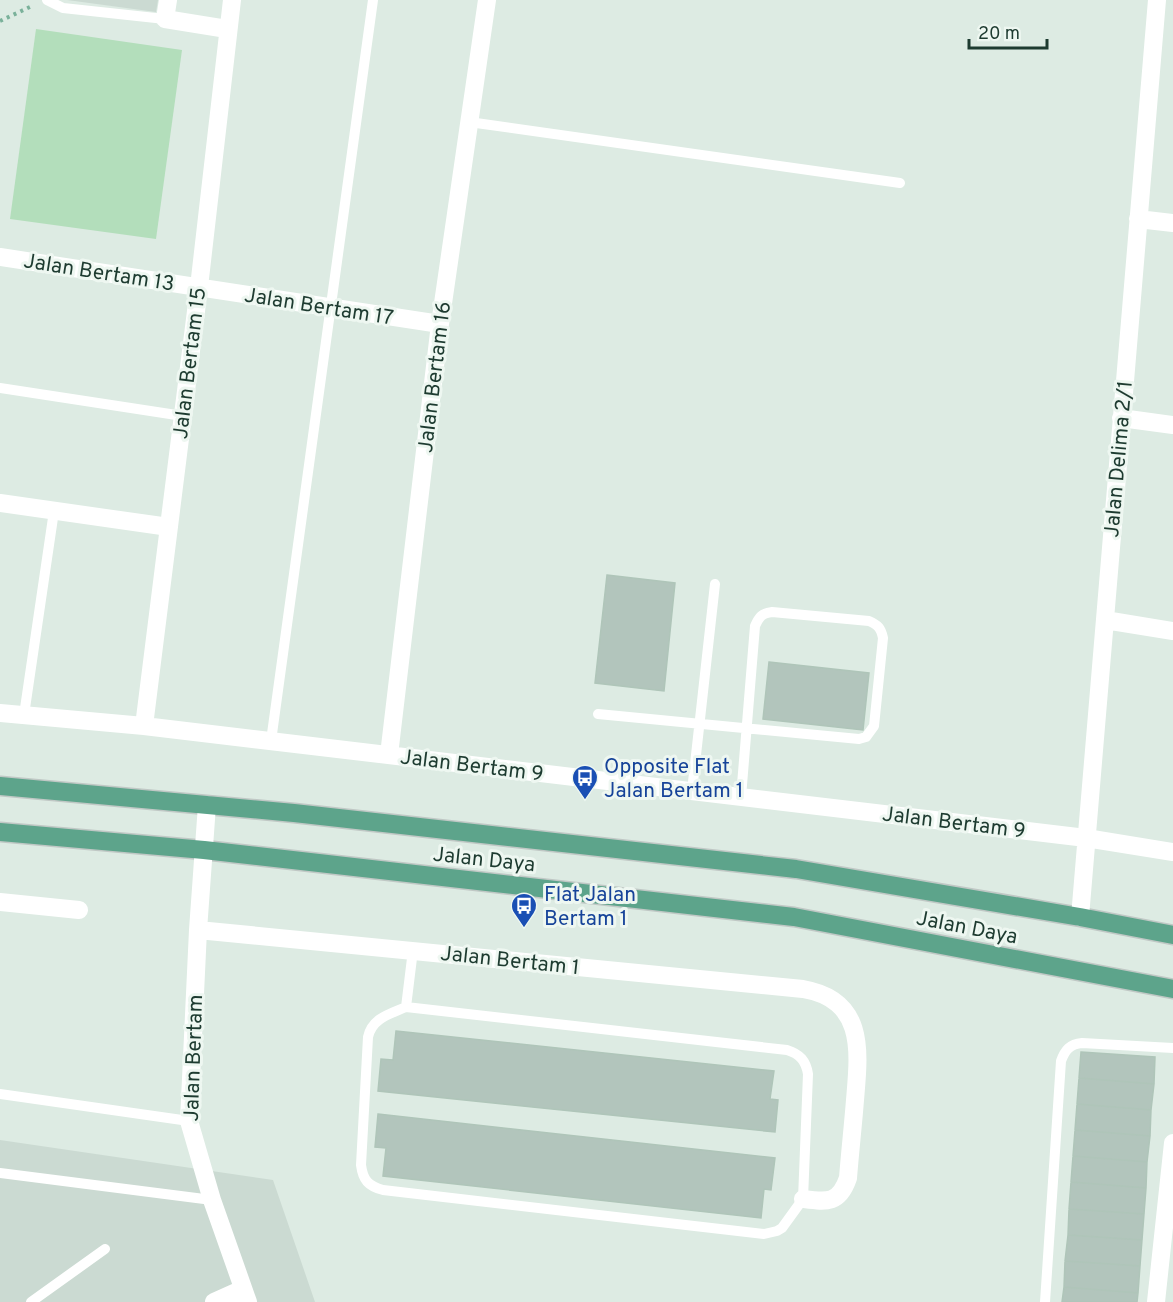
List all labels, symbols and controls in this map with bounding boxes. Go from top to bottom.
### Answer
scale bar [969,12,1047,50]
text: 20 m [978,23,1020,46]
street label: Jalan Bertam 13 [21,248,176,299]
street label: Jalan Bertam 17 [242,282,395,333]
street label: Jalan Bertam 15 [168,286,213,441]
street label: Jalan Bertam 16 [413,300,458,454]
street label: Jalan Delima 2/1 [1099,380,1140,539]
street label: Jalan Bertam 9 [399,744,545,789]
place label: Opposite Flat Jalan Bertam 1 [604,754,744,805]
bus stop icon: Opposite Flat Jalan Bertam 1 [570,763,600,801]
street label: Jalan Bertam 9 [881,801,1027,846]
street label: Jalan Daya [431,842,536,879]
place label: Flat Jalan Bertam 1 [544,882,636,933]
bus stop icon: Flat Jalan Bertam 1 [509,891,539,929]
street label: Jalan Daya [914,905,1020,952]
street label: Jalan Bertam 1 [439,941,581,982]
street label: Jalan Bertam [179,994,210,1122]

